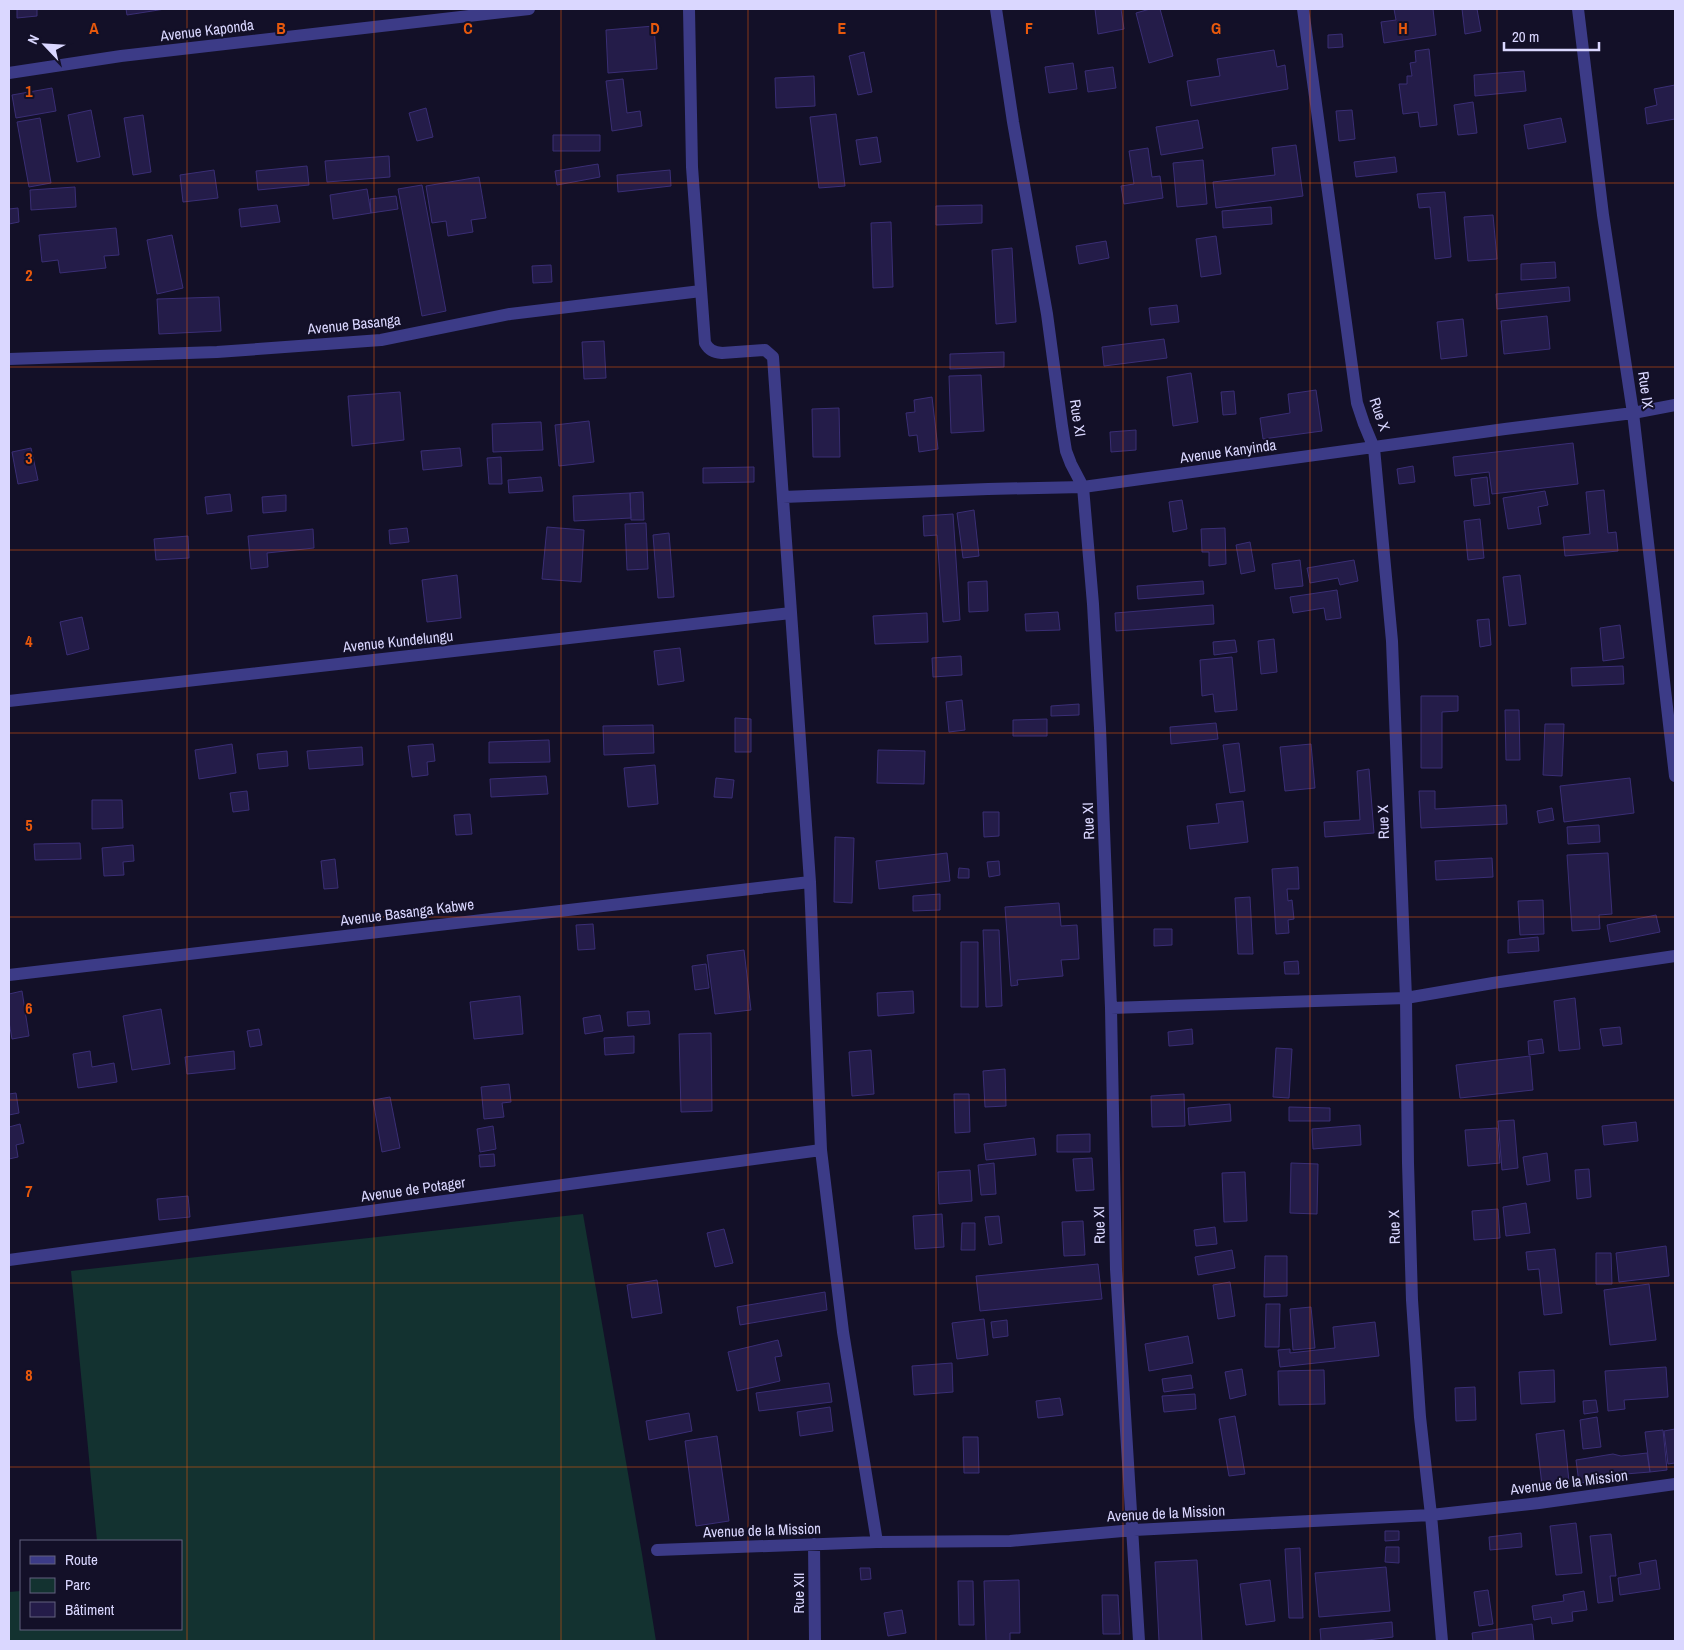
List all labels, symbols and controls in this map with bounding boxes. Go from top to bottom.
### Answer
street label: Avenue Kaponda [158,14,255,46]
text: A [89,17,99,39]
text: B [276,17,286,39]
text: C [463,17,473,39]
text: D [650,17,660,39]
text: E [838,17,847,39]
text: F [1025,17,1033,39]
text: G [1211,17,1221,39]
text: H [1398,17,1408,39]
north arrow [20,20,70,70]
scale bar [1504,20,1599,52]
text: 20 m [1512,26,1539,47]
text: N [23,32,43,47]
text: 1 [25,80,33,102]
text: 2 [25,264,33,286]
street label: Avenue Basanga [305,309,402,339]
street label: Rue IX [1633,370,1659,411]
street label: Rue X [1365,394,1396,434]
street label: Rue XI [1065,398,1091,438]
street label: Avenue Kanyinda [1178,434,1278,468]
text: 3 [25,447,33,469]
street label: Avenue Kundelungu [341,625,454,657]
text: 4 [25,630,33,652]
street label: Rue XI [1077,802,1099,840]
street label: Rue X [1372,804,1394,839]
text: 5 [25,814,33,836]
street label: Avenue Basanga Kabwe [338,893,475,931]
text: 6 [25,997,33,1019]
street label: Avenue de Potager [359,1171,467,1207]
text: 7 [25,1180,33,1202]
street label: Rue XI [1088,1206,1110,1244]
street label: Rue X [1383,1209,1405,1244]
text: 8 [25,1364,33,1386]
street label: Avenue de la Mission [1508,1464,1629,1500]
street label: Avenue de la Mission [1105,1499,1226,1527]
street label: Avenue de la Mission [702,1517,821,1543]
legend [20,1540,182,1630]
text: Route [65,1549,98,1570]
street label: Rue XII [788,1572,809,1614]
text: Parc [65,1574,90,1595]
text: Bâtiment [65,1599,115,1620]

